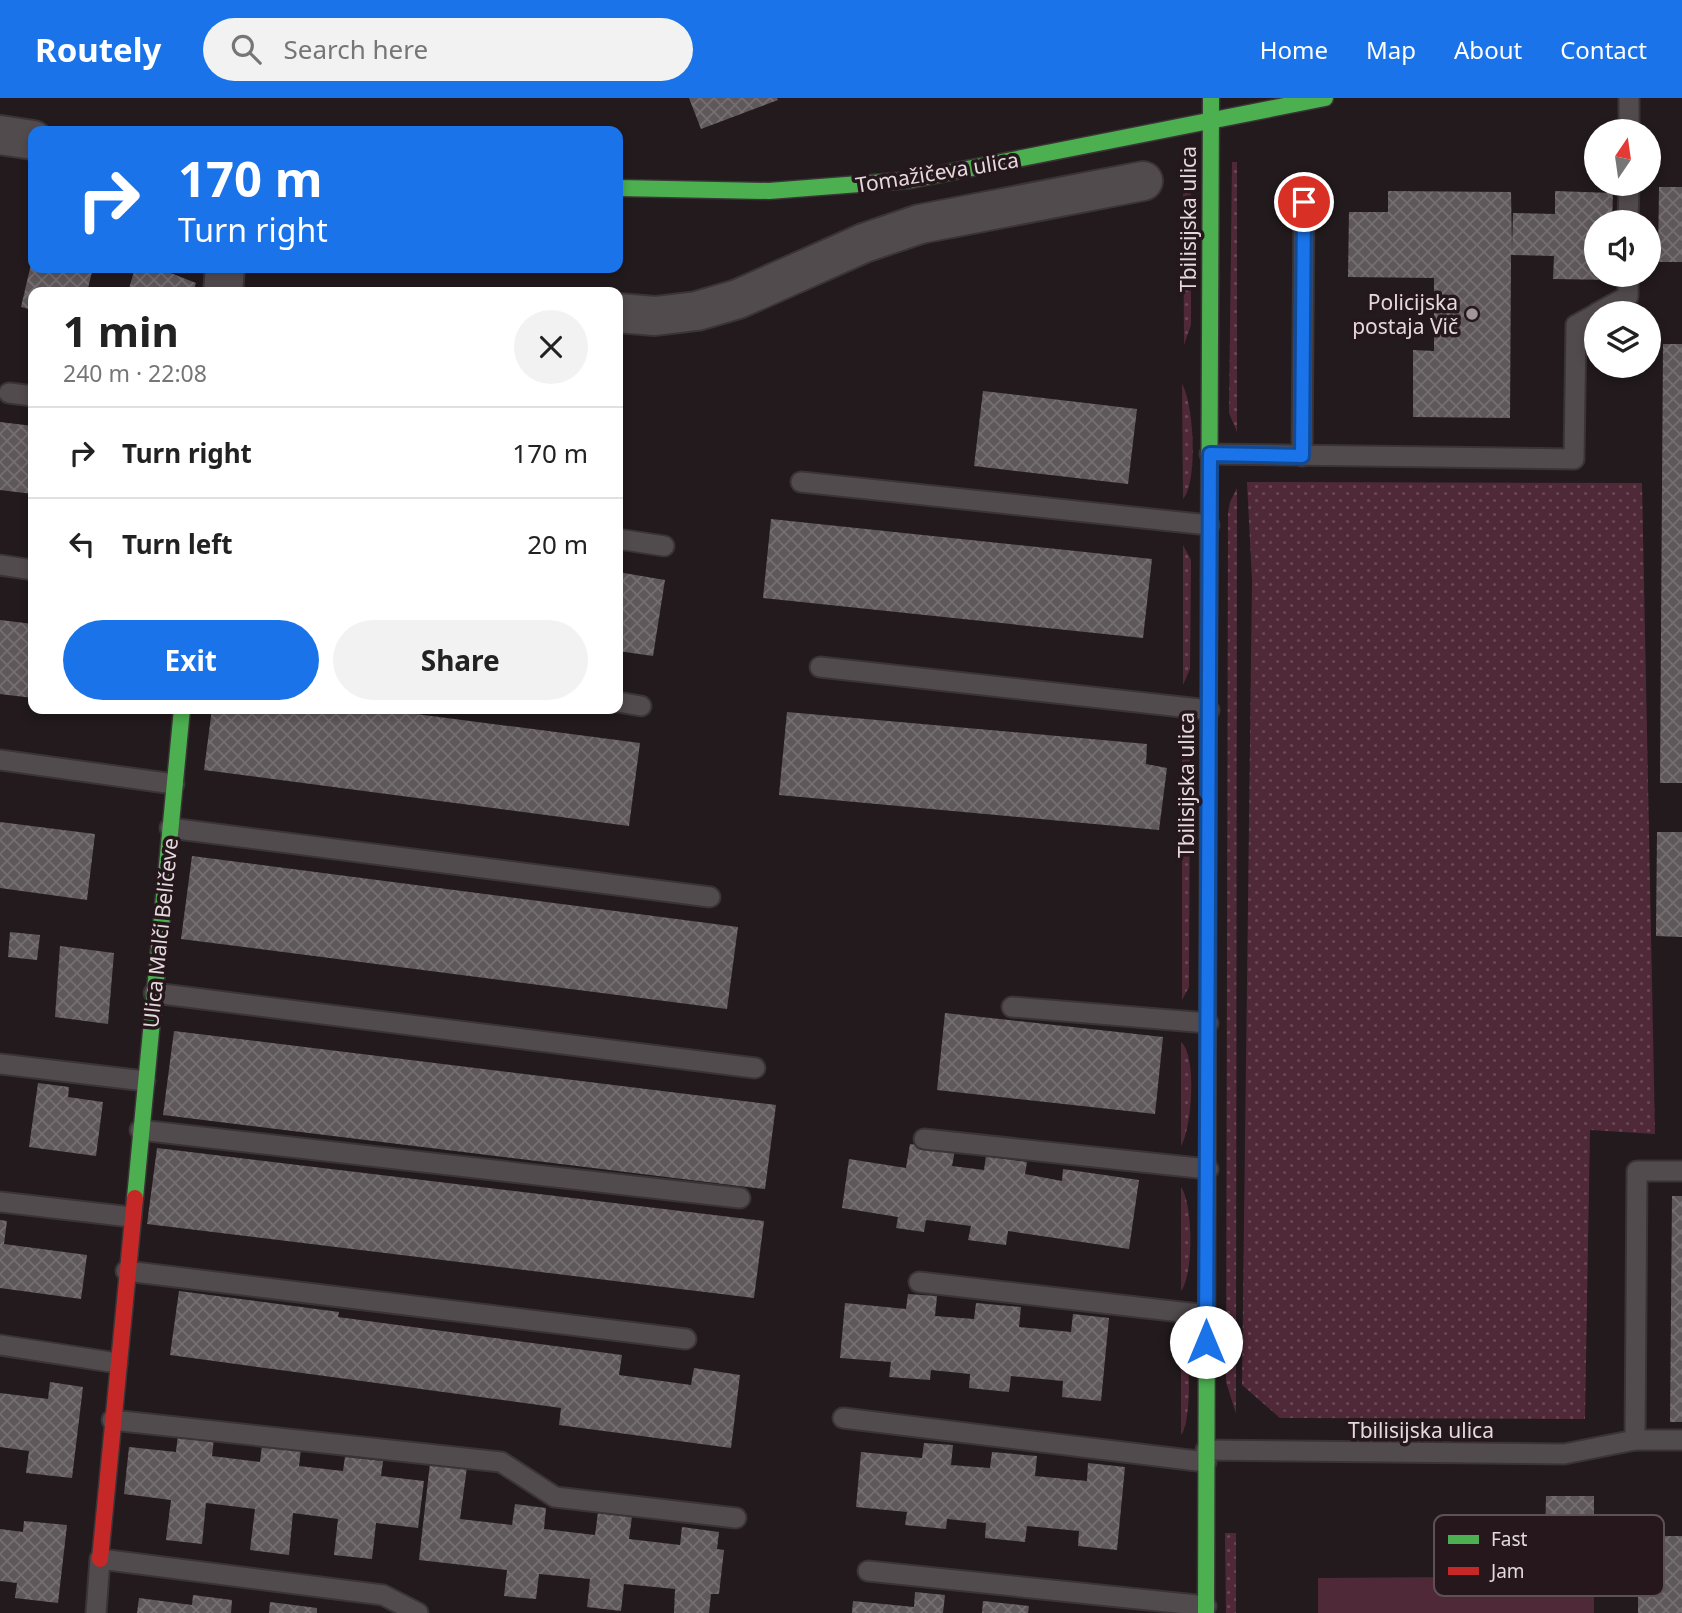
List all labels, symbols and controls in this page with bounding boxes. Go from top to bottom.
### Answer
search box [203,18,693,81]
text: Routely [35,27,161,72]
icon: search [227,30,265,68]
text: Search here [283,31,428,67]
text: Home [1260,33,1328,66]
text: Map [1366,33,1416,66]
text: About [1454,33,1522,66]
text: Contact [1560,33,1647,66]
north arrow [1584,119,1661,196]
map controls [1584,119,1661,378]
text: 170 m [178,145,323,211]
street label: Tomažičeva ulica [853,145,1021,199]
street label: Tbilisijska ulica [1174,146,1202,292]
icon: right [63,154,154,245]
pin [1274,172,1334,232]
icon: arrive [1285,183,1323,221]
text: Turn right [178,208,328,251]
button: sound [1584,210,1661,287]
place label: Policijska postaja Vič [1352,288,1458,340]
button: layers [1584,301,1661,378]
text: 1 min [63,302,179,359]
marker: Policijska postaja Vič [1464,306,1480,322]
button: close [514,310,588,384]
text: 240 m · 22:08 [63,357,207,389]
icon: right [63,434,101,472]
text: Turn right [122,435,252,471]
text: 170 m [512,435,588,471]
icon: left [63,525,101,563]
text: Turn left [122,526,233,562]
text: 20 m [527,526,588,562]
button: Exit [63,620,319,700]
button: Share [333,620,588,700]
street label: Tbilisijska ulica [1172,712,1200,858]
street label: Ulica Malči Beličeve [136,837,184,1029]
position arrow [1169,1305,1243,1379]
street label: Tbilisijska ulica [1348,1416,1494,1444]
legend [1434,1515,1664,1596]
text: Fast [1491,1526,1528,1552]
text: Jam [1489,1558,1525,1584]

